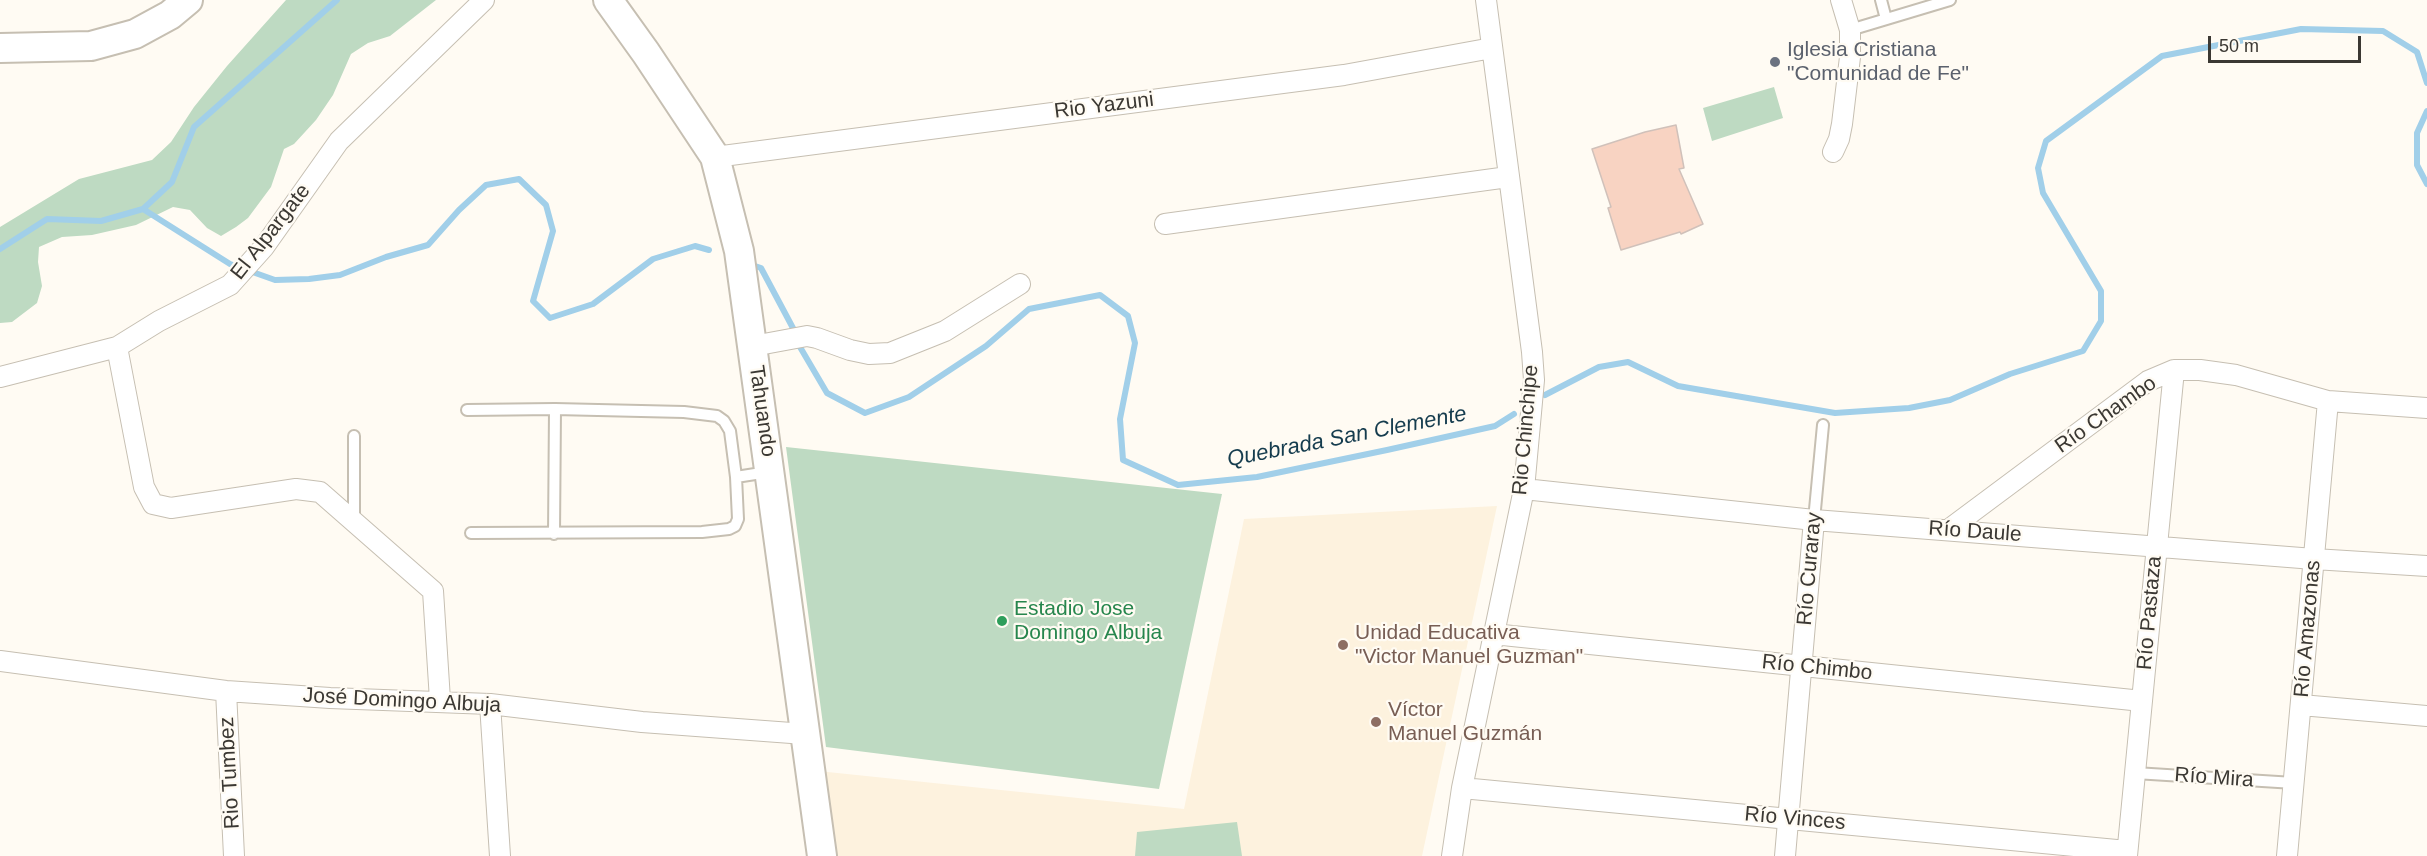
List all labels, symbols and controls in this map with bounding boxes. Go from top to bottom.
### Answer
scale bar [2211,24,2364,62]
text: 50 m [2219,36,2259,56]
place label: Iglesia Cristiana "Comunidad de Fe" [1787,37,1969,87]
marker: Iglesia Cristiana "Comunidad de Fe" [1768,55,1782,69]
street label: Rio Yazuni [1053,87,1155,125]
street label: El Alpargate [226,179,316,285]
street label: Tahuando [743,364,781,458]
street label: Rio Chinchipe [1508,364,1544,496]
street label: Río Chambo [2050,371,2162,459]
water label: Quebrada San Clemente [1225,401,1469,473]
street label: Río Curaray [1793,512,1827,626]
street label: Río Daule [1928,516,2022,548]
street label: Río Pastaza [2132,555,2168,671]
street label: Río Amazonas [2289,559,2327,699]
place label: Estadio Jose Domingo Albuja [1014,596,1162,646]
marker: Estadio Jose Domingo Albuja [995,614,1009,628]
place label: Unidad Educativa "Victor Manuel Guzman" [1355,620,1583,670]
marker: Unidad Educativa "Victor Manuel Guzman" [1336,638,1350,652]
street label: Río Chimbo [1761,650,1873,686]
street label: José Domingo Albuja [302,683,502,719]
place label: Víctor Manuel Guzmán [1388,697,1542,747]
marker: Víctor Manuel Guzmán [1369,715,1383,729]
street label: Rio Tumbez [214,716,246,830]
street label: Río Mira [2174,763,2254,793]
street label: Río Vinces [1744,802,1846,836]

